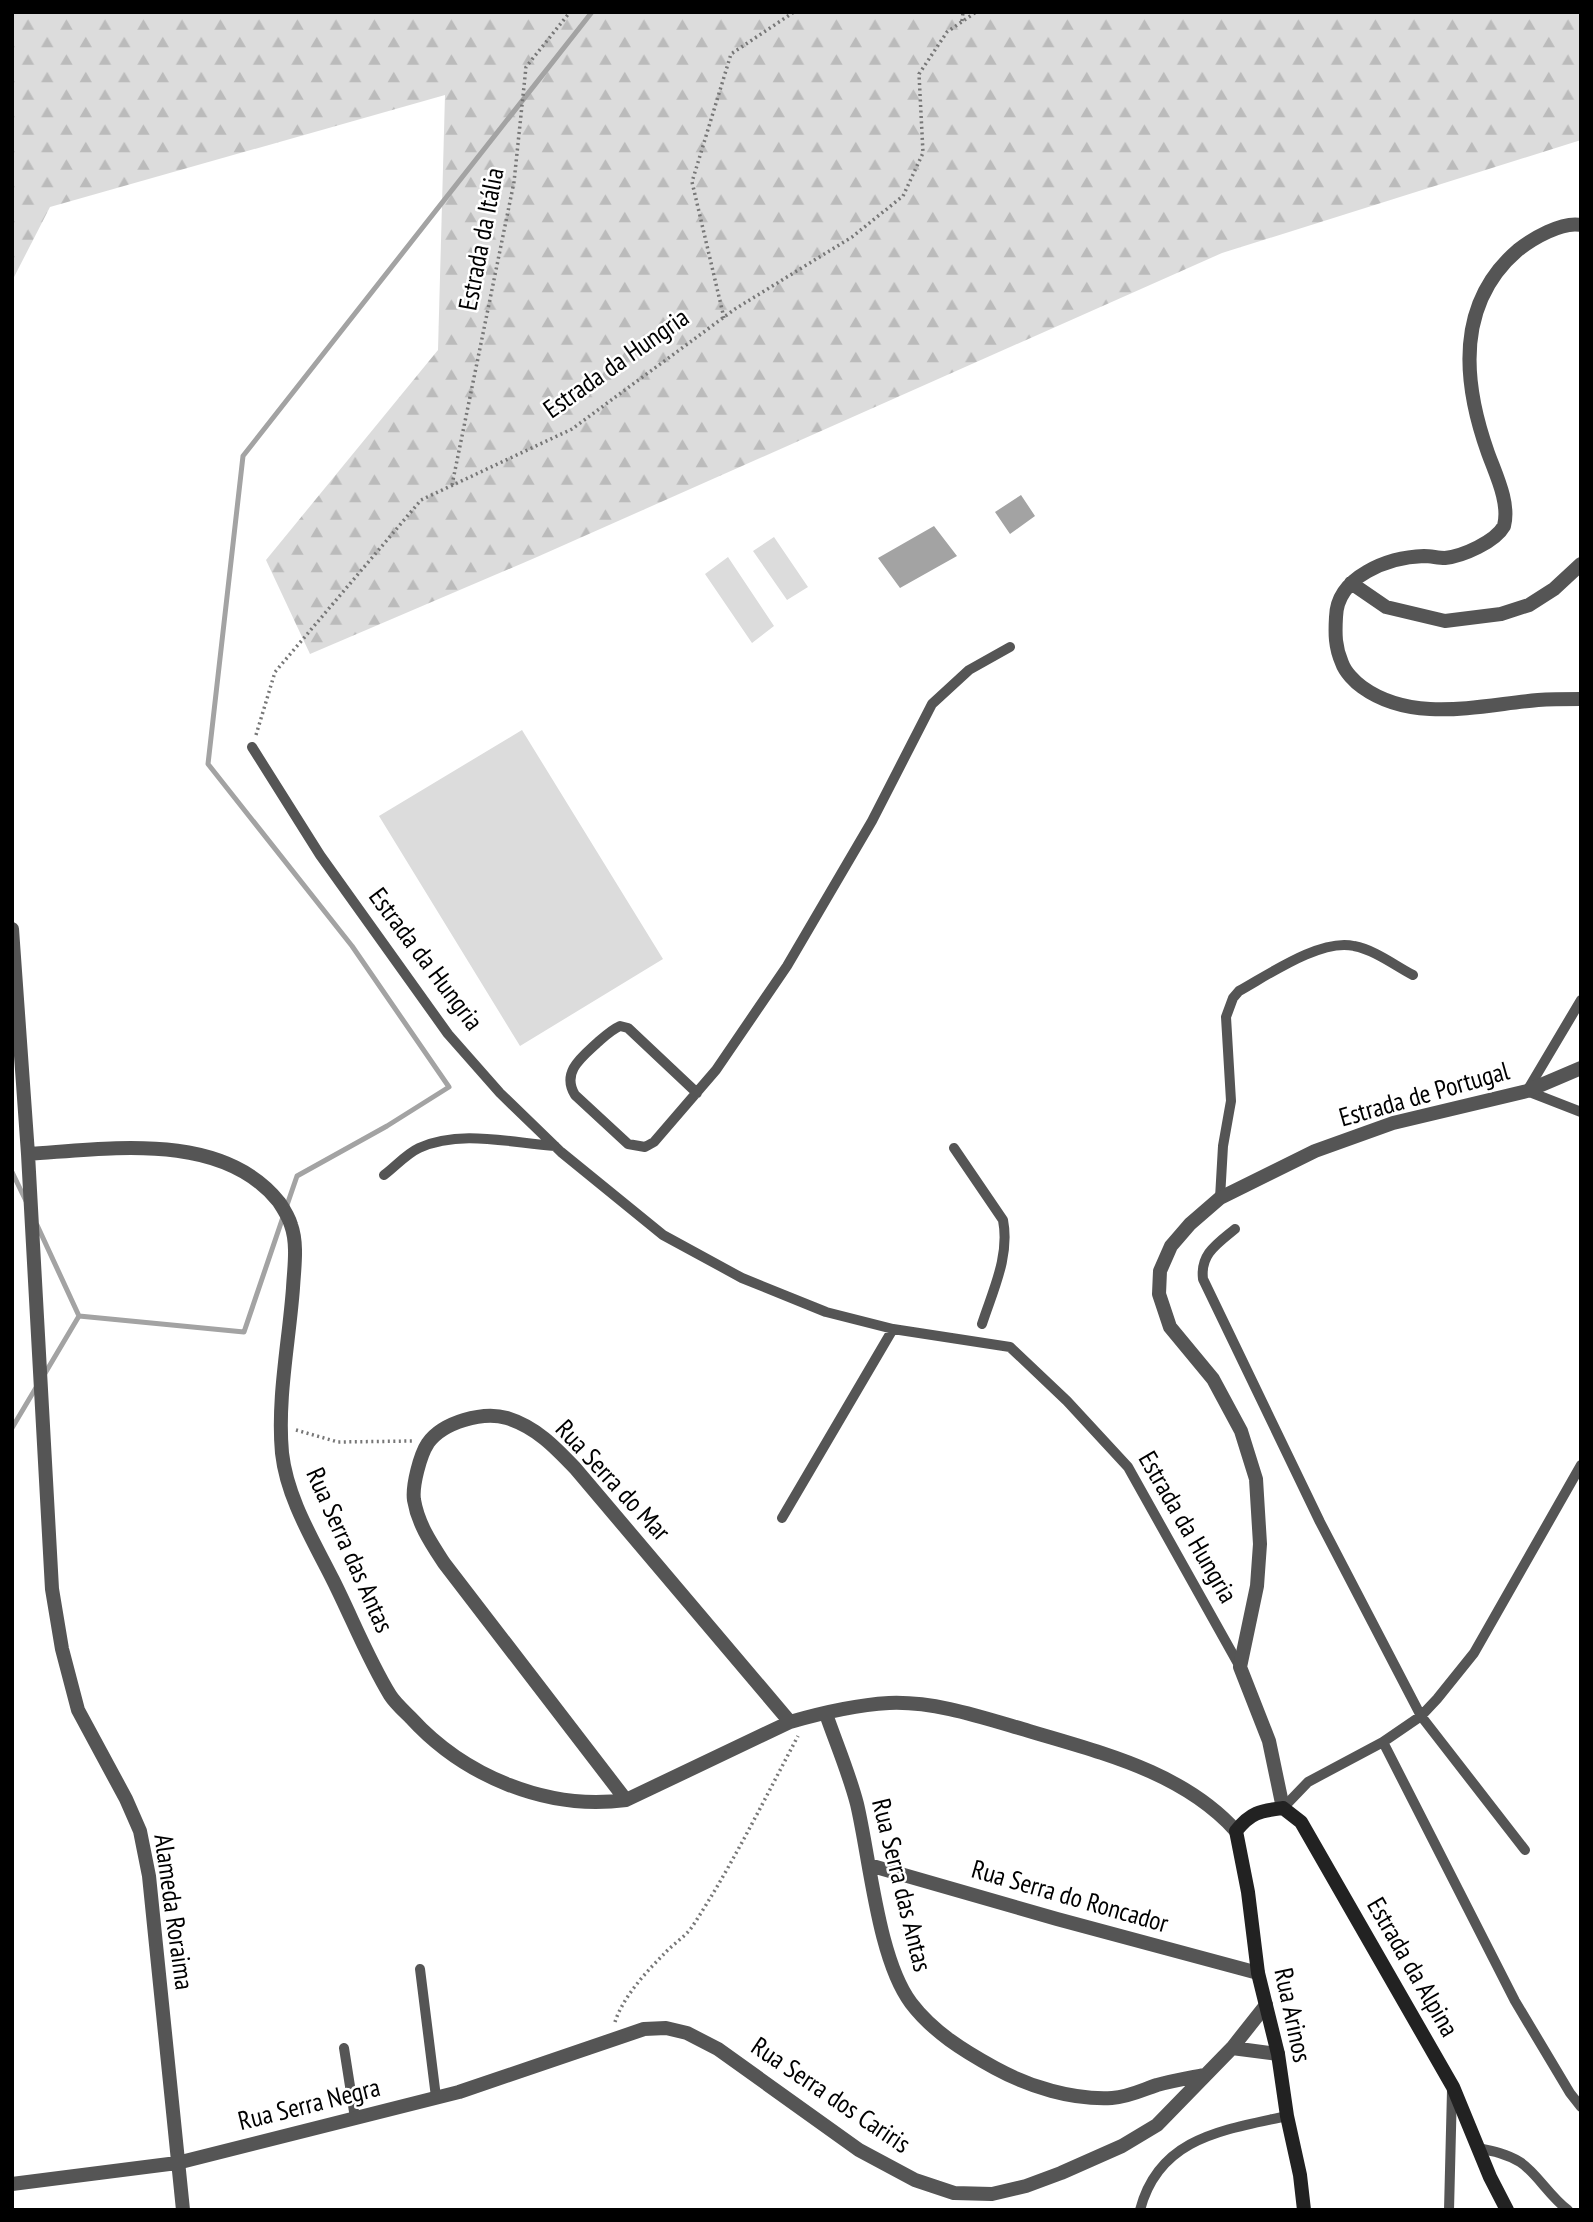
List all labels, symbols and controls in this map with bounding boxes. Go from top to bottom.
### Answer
street label: Estrada da Itália [451,165,511,313]
street label: Estrada da Hungria [537,300,695,425]
street label: Estrada da Hungria [362,881,491,1037]
street label: Estrada de Portugal [1335,1053,1513,1134]
street label: Rua Serra do Mar [549,1412,678,1547]
street label: Estrada da Hungria [1132,1445,1245,1609]
street label: Rua Serra das Antas [299,1462,402,1637]
street label: Rua Serra das Antas [865,1795,940,1975]
street label: Alameda Roraima [147,1832,202,1992]
street label: Rua Serra do Roncador [968,1852,1172,1939]
street label: Estrada da Alpina [1360,1891,1467,2042]
street label: Rua Arinos [1267,1965,1320,2065]
street label: Rua Serra dos Cariris [745,2029,917,2160]
street label: Rua Serra Negra [235,2070,383,2137]

